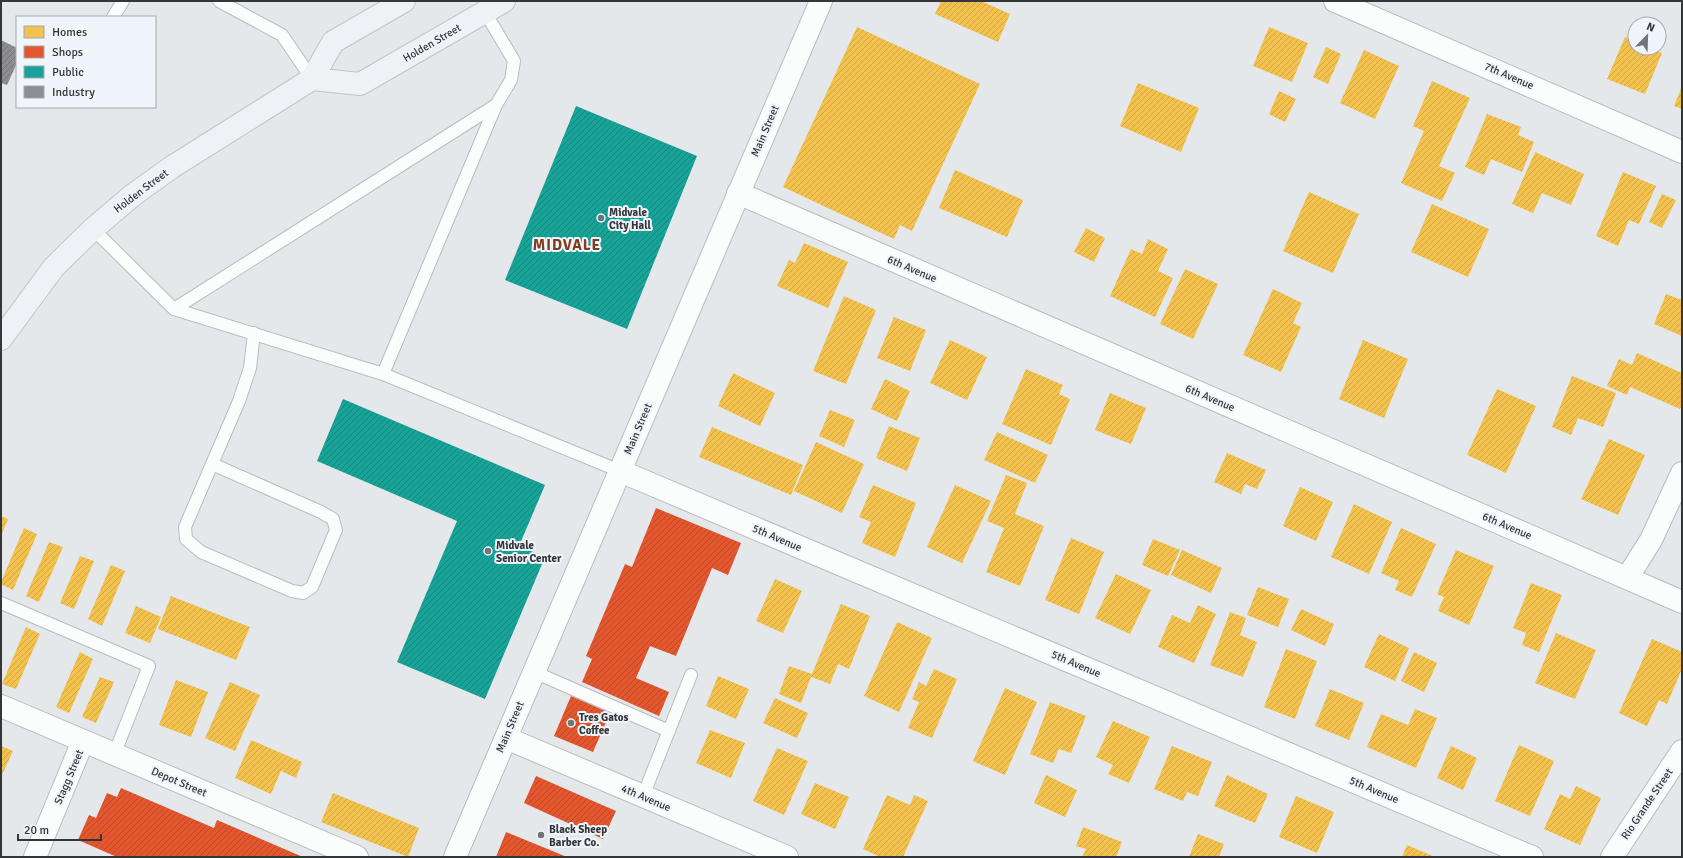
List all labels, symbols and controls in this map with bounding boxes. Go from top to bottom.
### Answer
legend [16,16,156,108]
north arrow [1627,16,1667,56]
text: N [1645,20,1657,35]
street label: Holden Street [401,21,463,65]
text: Homes [52,25,87,40]
text: Shops [52,45,83,60]
street label: 7th Avenue [1482,60,1536,92]
text: Public [52,65,84,80]
text: Industry [52,85,95,100]
street label: Main Street [748,103,782,159]
street label: Holden Street [111,166,171,216]
place label: Midvale City Hall [609,206,652,232]
marker: Midvale City Hall [596,213,606,223]
district label: MIDVALE [533,236,601,254]
street label: 6th Avenue [885,253,939,285]
street label: 6th Avenue [1183,382,1237,414]
street label: Main Street [621,401,655,457]
street label: 6th Avenue [1480,510,1534,542]
street label: 5th Avenue [750,522,804,554]
place label: Midvale Senior Center [496,539,562,565]
marker: Midvale Senior Center [483,546,493,556]
street label: 5th Avenue [1049,648,1103,680]
street label: Main Street [493,699,527,755]
place label: Tres Gatos Coffee [579,711,629,737]
marker: Tres Gatos Coffee [566,718,576,728]
street label: Stagg Street [52,748,86,806]
street label: Depot Street [149,764,209,800]
street label: Rio Grande Street [1618,766,1676,842]
street label: 5th Avenue [1347,774,1401,806]
street label: 4th Avenue [619,782,673,814]
scale bar [18,816,101,842]
text: 20 m [24,823,49,838]
place label: Black Sheep Barber Co. [549,823,607,849]
marker: Black Sheep Barber Co. [536,830,546,840]

